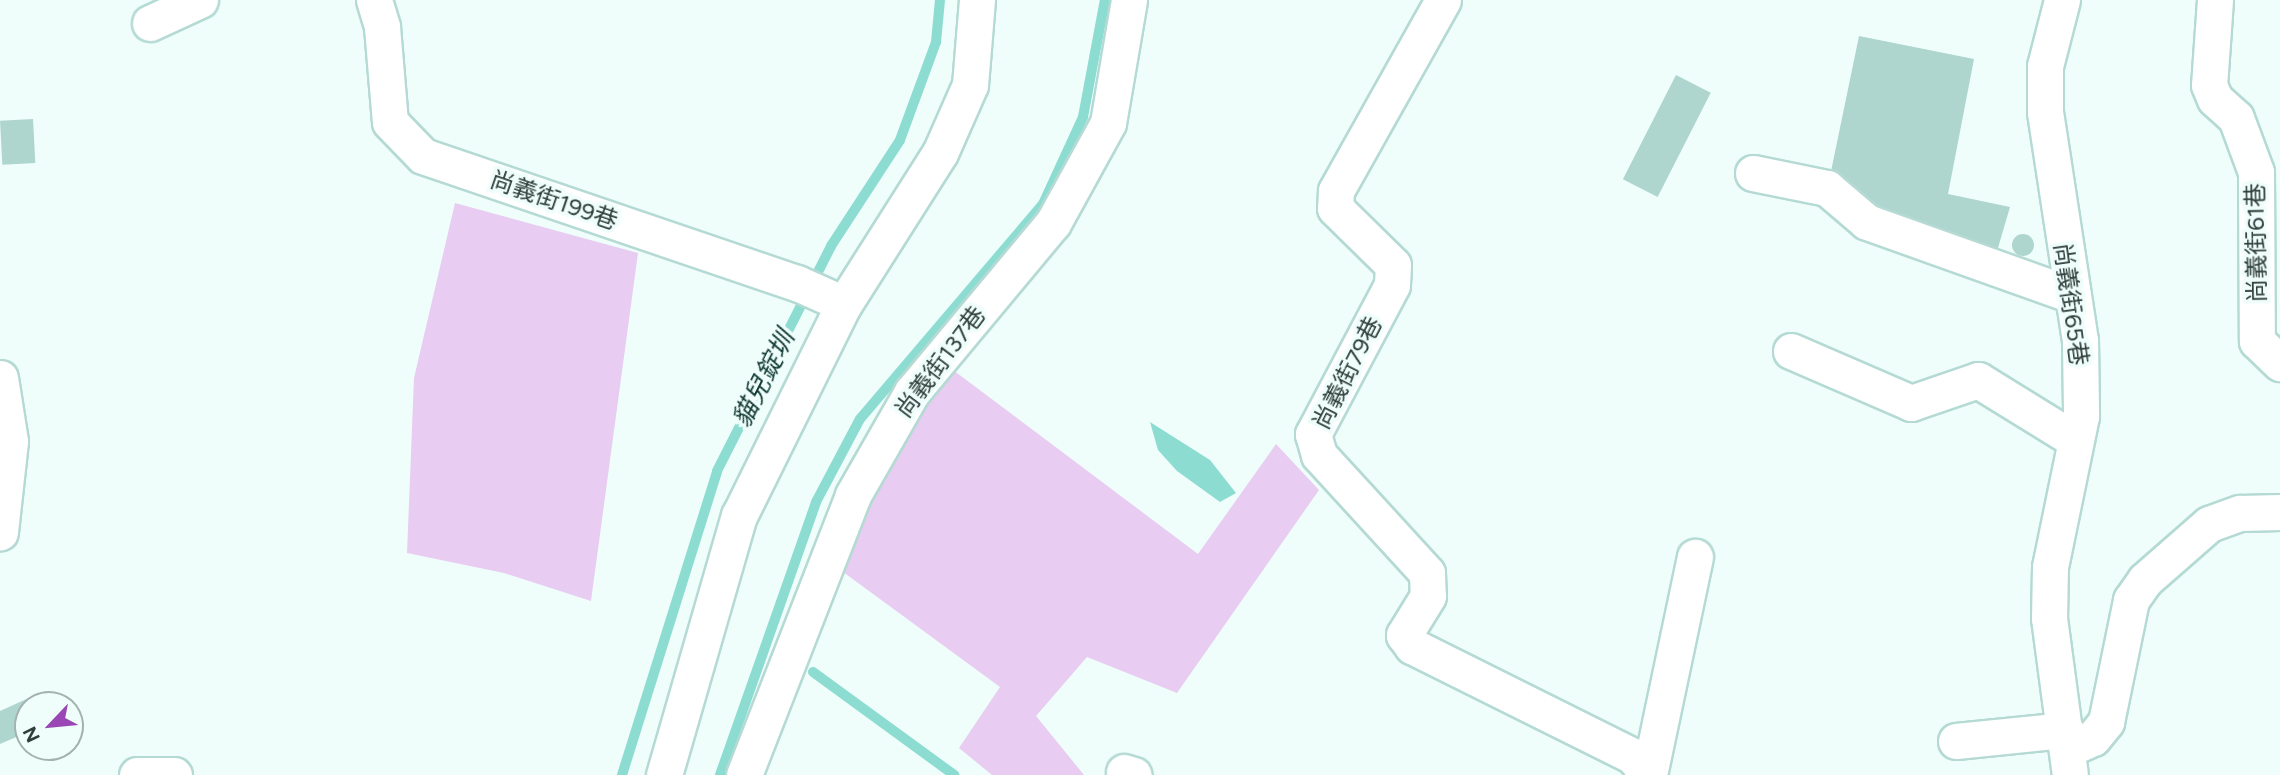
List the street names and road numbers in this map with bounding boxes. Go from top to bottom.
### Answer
street label: 尚義街199巷 [486,165,622,235]
street label: 尚義街61巷 [2241,183,2271,303]
street label: 尚義街65巷 [2048,241,2094,367]
street label: 尚義街137巷 [889,301,991,423]
street label: 尚義街79巷 [1306,312,1388,434]

